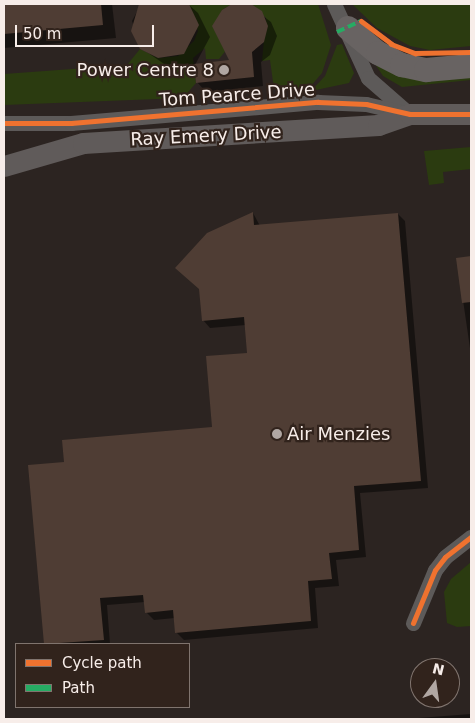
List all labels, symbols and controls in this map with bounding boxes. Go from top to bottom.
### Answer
scale bar [18,15,156,47]
text: 50 m [23,25,61,43]
place label: Power Centre 8 [76,59,214,81]
marker: Power Centre 8 [218,64,230,76]
street label: Tom Pearce Drive [158,79,316,111]
street label: Ray Emery Drive [130,121,282,151]
place label: Air Menzies [287,423,390,445]
marker: Air Menzies [271,428,283,440]
legend [15,643,190,708]
text: Cycle path [62,654,142,672]
north arrow [410,658,460,708]
text: N [431,660,446,679]
text: Path [62,679,95,697]

